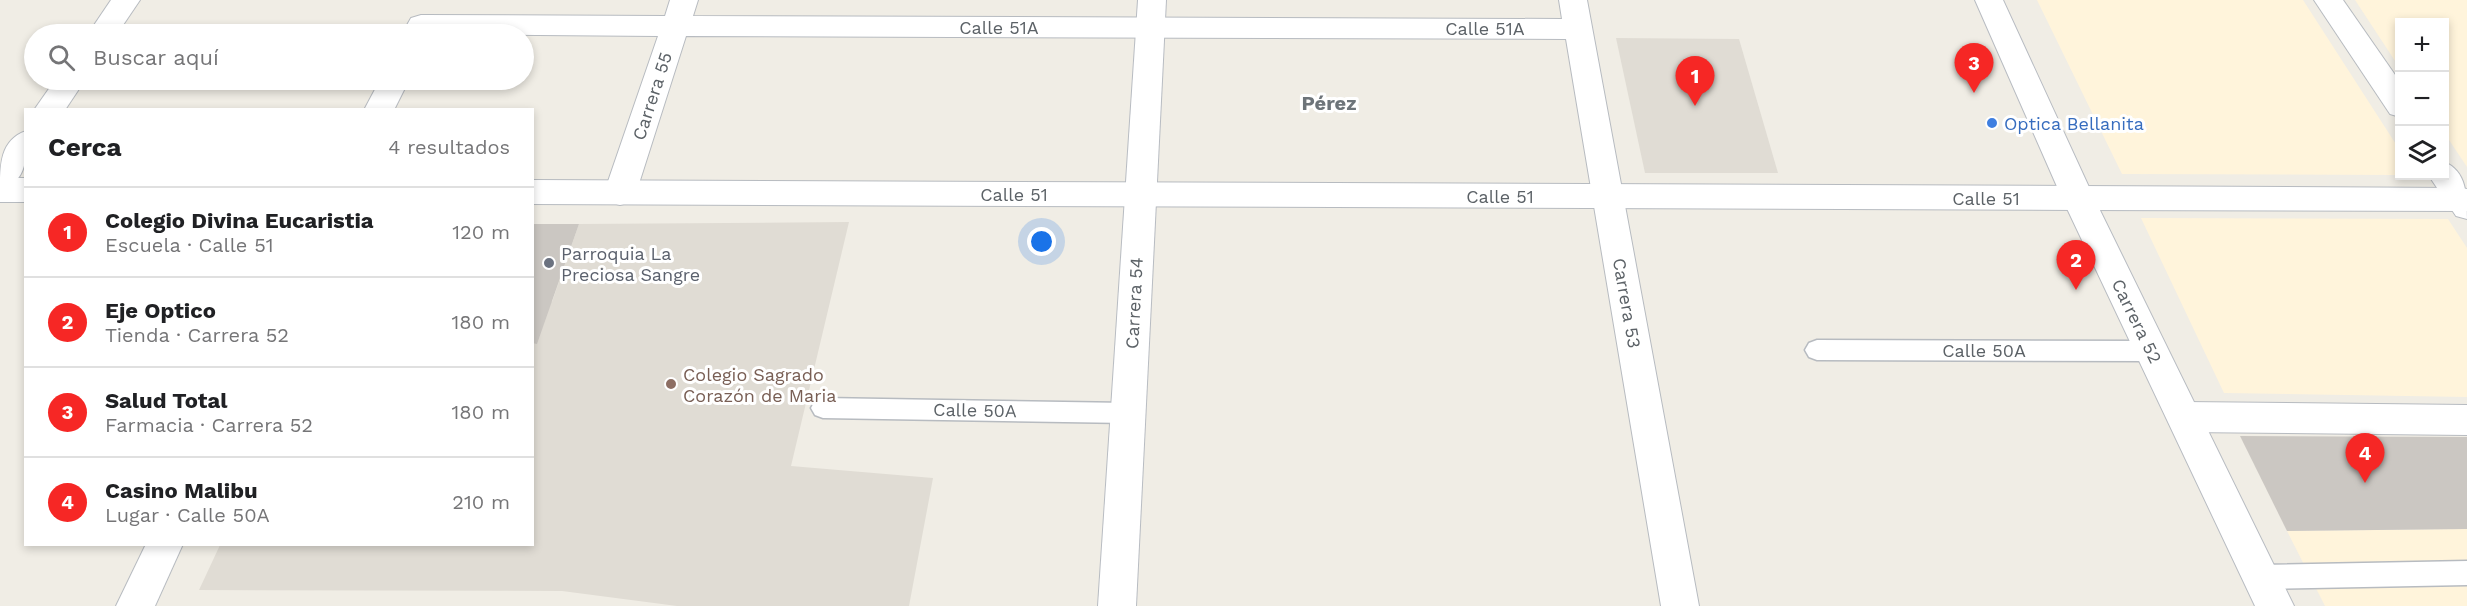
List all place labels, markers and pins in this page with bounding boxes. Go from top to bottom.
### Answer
pin: 3 [1954,44,1994,93]
pin: 1 [1676,57,1714,106]
place label: Optica Bellanita [2004,113,2144,134]
marker: Optica Bellanita [1985,116,1999,130]
pin: 2 [2056,240,2096,290]
place label: Parroquia La Preciosa Sangre [561,243,700,285]
marker: Parroquia La Preciosa Sangre [542,256,556,270]
place label: Colegio Sagrado Corazón de Maria [683,364,837,406]
marker: Colegio Sagrado Corazón de Maria [664,377,678,391]
pin: 4 [2346,434,2384,483]

